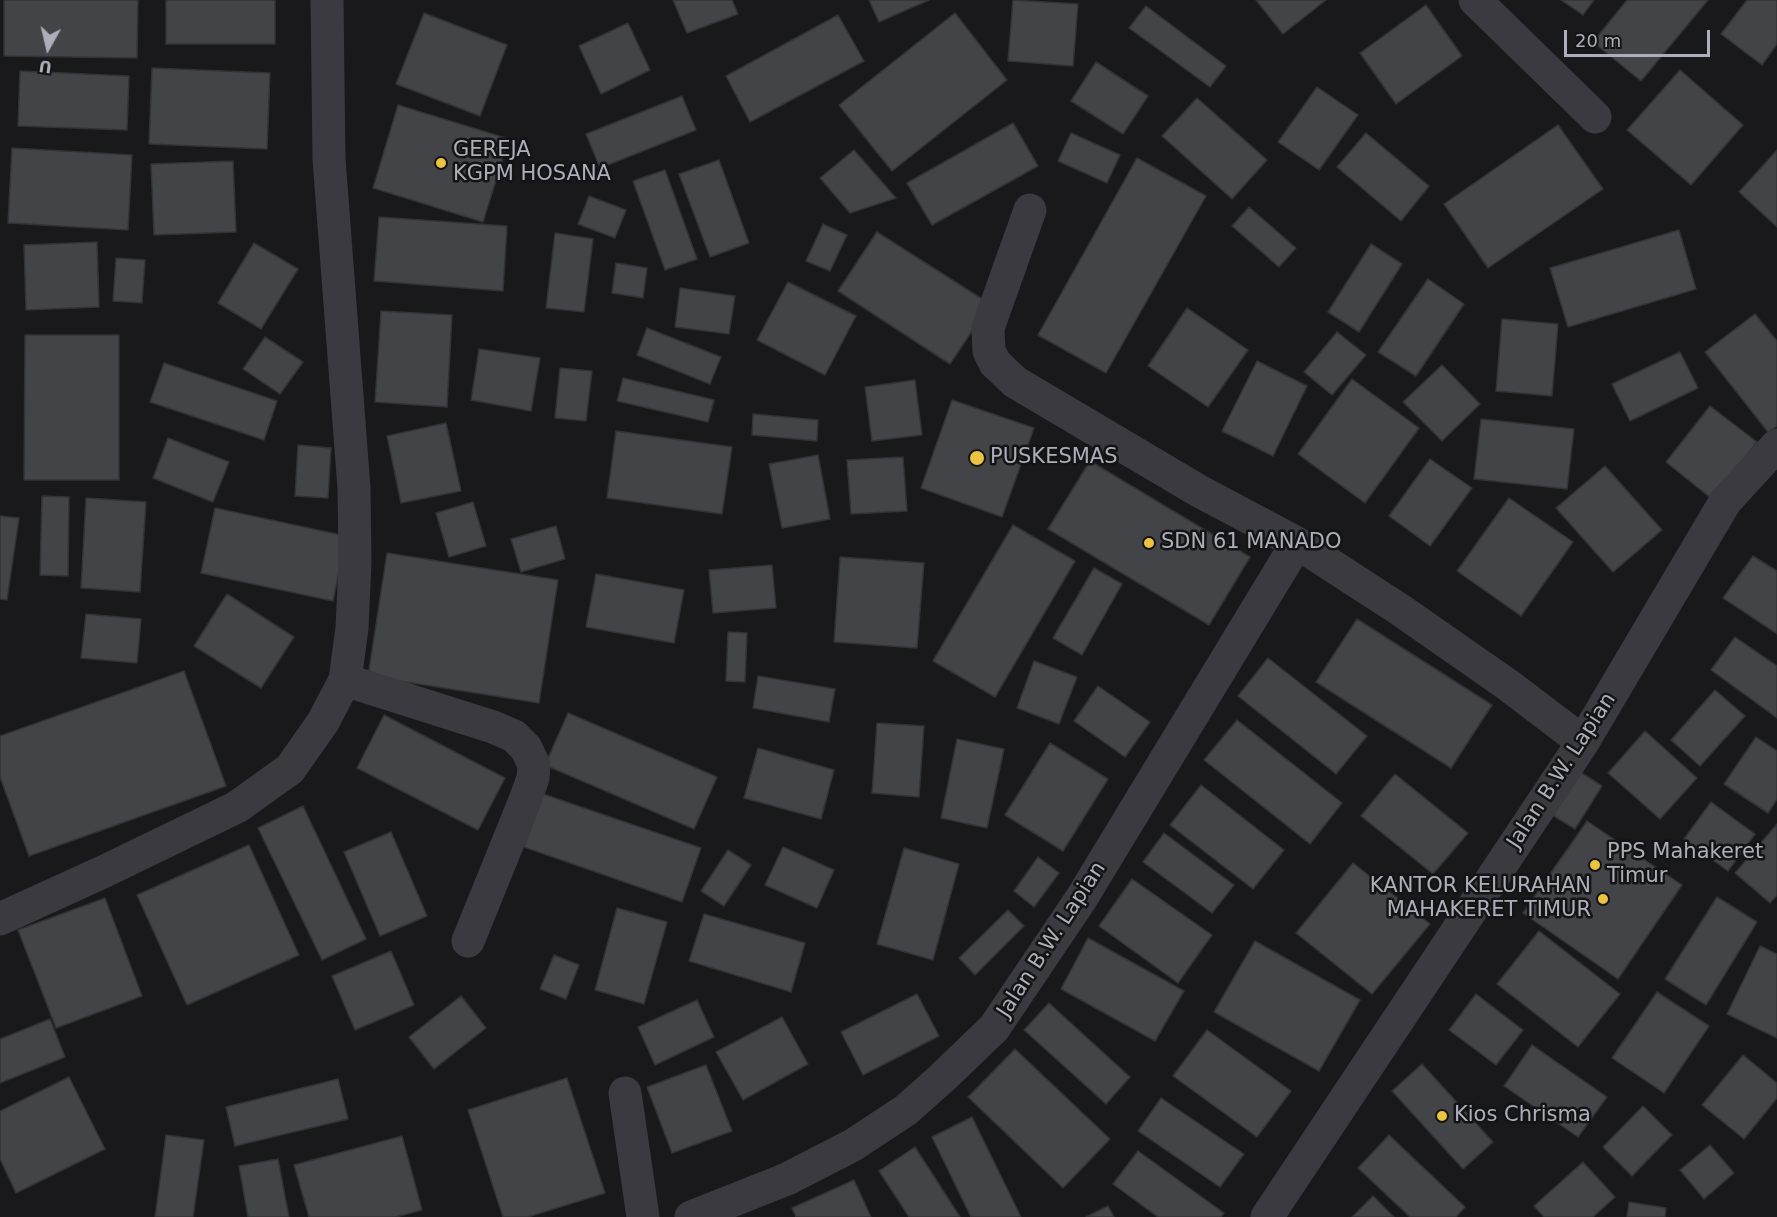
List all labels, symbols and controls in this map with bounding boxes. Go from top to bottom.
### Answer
north arrow [18,18,78,78]
scale bar [1567,18,1712,56]
text: 20 m [1575,30,1621,51]
text: U [38,56,53,77]
place label: GEREJA KGPM HOSANA [453,138,611,188]
marker: GEREJA KGPM HOSANA [434,156,448,170]
place label: PUSKESMAS [990,445,1118,471]
marker: PUSKESMAS [968,449,986,467]
place label: SDN 61 MANADO [1161,530,1342,556]
marker: SDN 61 MANADO [1142,536,1156,550]
street label: Jalan B.W. Lapian [1502,688,1622,854]
place label: PPS Mahakeret Timur [1607,840,1763,890]
street label: Jalan B.W. Lapian [992,857,1112,1023]
marker: PPS Mahakeret Timur [1588,858,1602,872]
place label: KANTOR KELURAHAN MAHAKERET TIMUR [1370,874,1591,924]
marker: KANTOR KELURAHAN MAHAKERET TIMUR [1596,892,1610,906]
place label: Kios Chrisma [1454,1103,1591,1129]
marker: Kios Chrisma [1435,1109,1449,1123]

